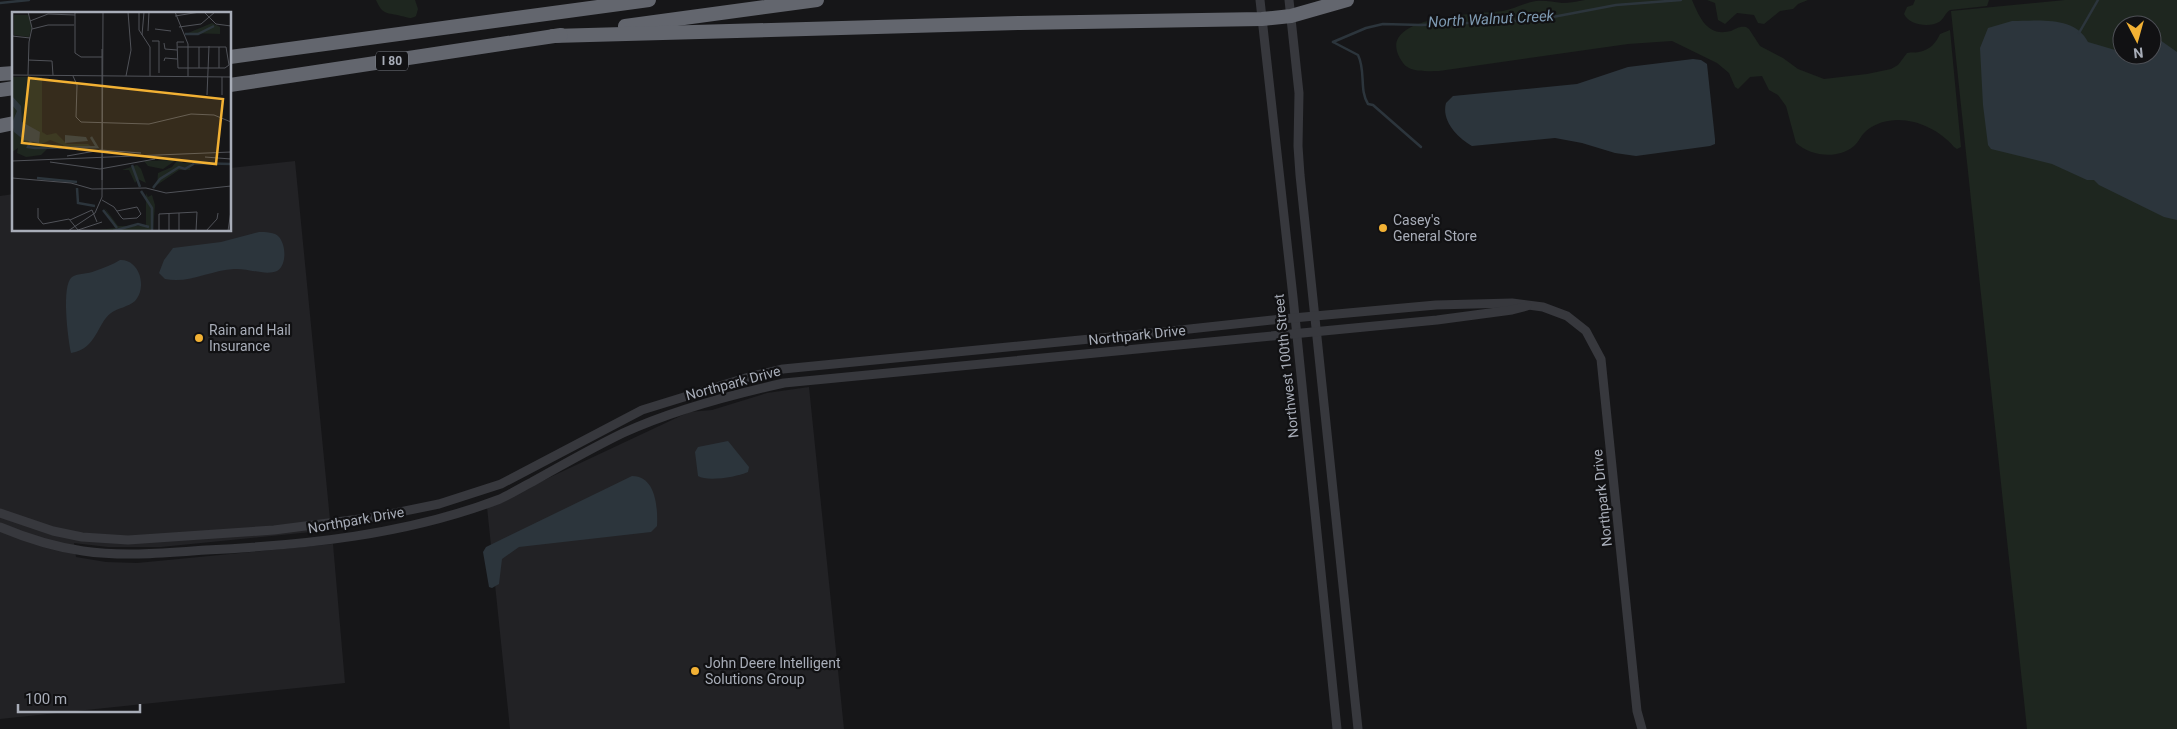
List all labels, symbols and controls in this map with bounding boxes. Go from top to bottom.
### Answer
water label: North Walnut Creek [1428,7,1555,31]
inset map [12,12,231,231]
north arrow [2112,15,2162,65]
text: N [2133,44,2144,61]
road number: I 80 [376,51,408,70]
place label: Casey's General Store [1393,212,1477,244]
marker: Casey's General Store [1377,222,1389,234]
street label: Northwest 100th Street [1270,293,1302,439]
place label: Rain and Hail Insurance [209,322,291,354]
street label: Northpark Drive [1088,322,1186,348]
marker: Rain and Hail Insurance [193,332,205,344]
street label: Northpark Drive [684,363,782,403]
street label: Northpark Drive [1589,449,1615,547]
street label: Northpark Drive [307,504,405,536]
place label: John Deere Intelligent Solutions Group [705,655,841,687]
marker: John Deere Intelligent Solutions Group [689,665,701,677]
scale bar [18,682,140,714]
text: 100 m [25,690,67,708]

